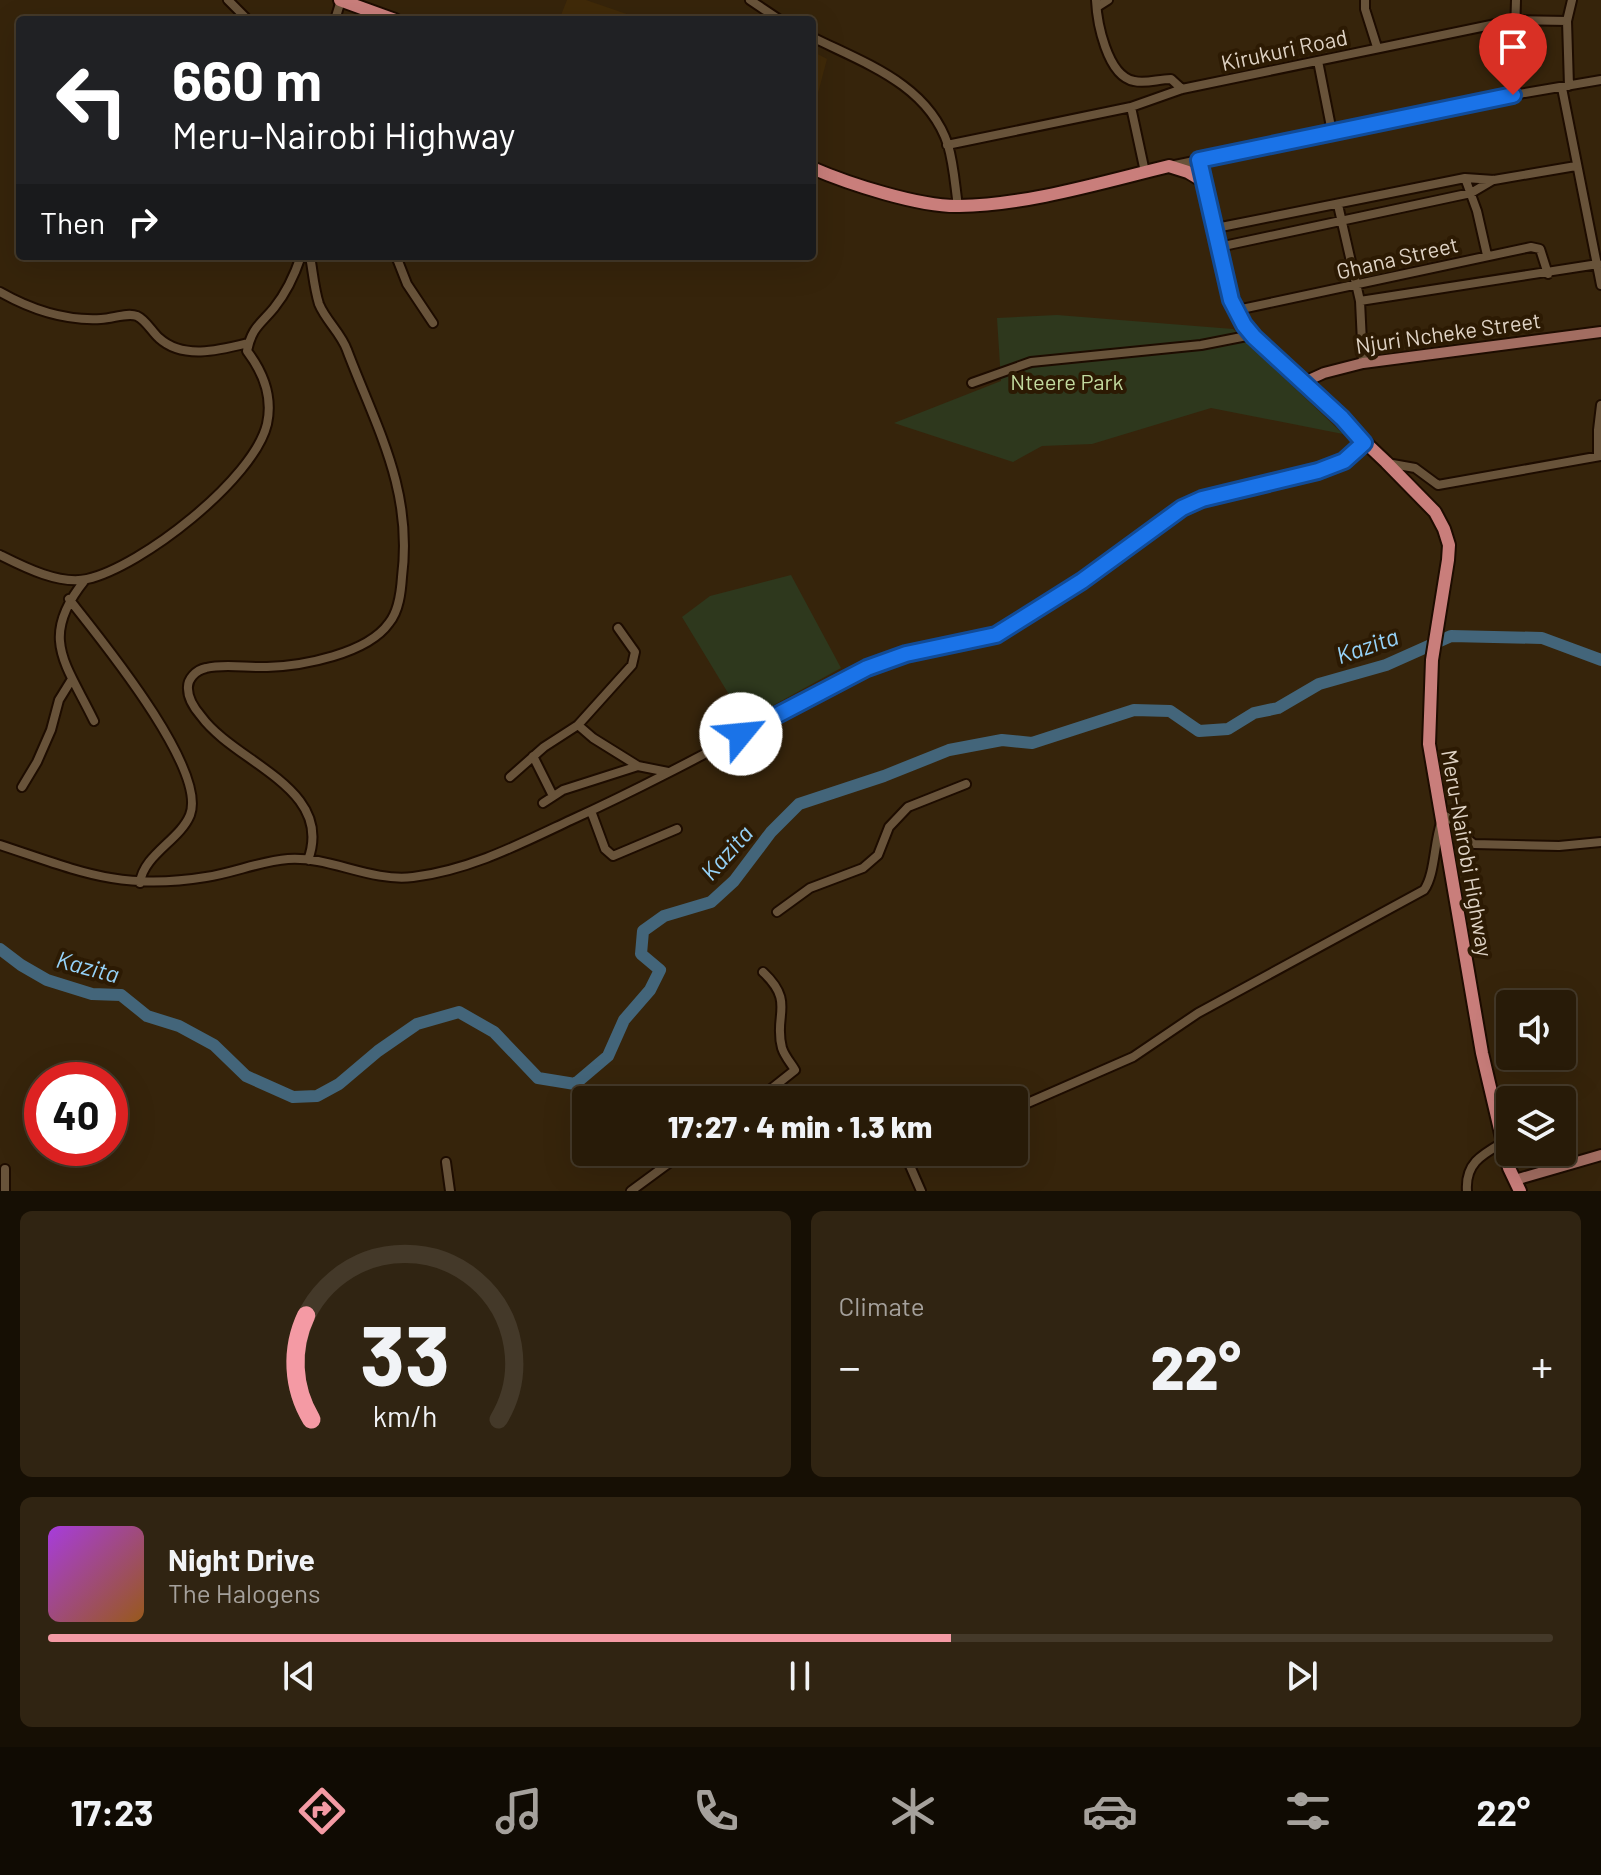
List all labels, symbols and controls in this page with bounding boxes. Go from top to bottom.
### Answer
pin [1479,13,1547,95]
street label: Kirukuri Road [1219,23,1349,75]
icon: arrive [1491,25,1535,69]
text: 660 m [172,45,322,112]
icon: left [40,48,144,152]
text: Meru-Nairobi Highway [172,113,515,156]
icon: right [121,200,165,244]
text: Then [40,204,105,240]
street label: Ghana Street [1334,230,1460,284]
street label: Njuri Ncheke Street [1354,306,1542,358]
park label: Nteere Park [1010,368,1124,394]
water label: Kazita [1332,621,1402,669]
position arrow [699,692,783,776]
street label: Meru-Nairobi Highway [1437,747,1499,959]
water label: Kazita [694,819,758,885]
water label: Kazita [53,944,123,988]
map controls [1496,990,1576,1166]
button: sound [1496,990,1576,1070]
speed limit sign: 40 [24,1062,128,1166]
button: layers [1496,1086,1576,1166]
text: 17:27 · 4 min · 1.3 km [668,1108,932,1144]
text: Climate [839,1290,925,1321]
text: 33 [360,1303,450,1403]
text: 22° [1150,1330,1241,1402]
text: − [839,1339,861,1392]
text: + [1531,1339,1553,1392]
text: km/h [373,1398,438,1433]
text: Night Drive [168,1541,315,1577]
text: The Halogens [168,1577,320,1608]
icon: previous [277,1654,321,1698]
icon: pause [778,1654,822,1698]
icon: next [1280,1654,1324,1698]
icon: directions [294,1783,350,1839]
icon: music [491,1783,547,1839]
icon: phone [688,1783,744,1839]
icon: climate [885,1783,941,1839]
icon: car [1082,1783,1138,1839]
icon: filters [1280,1783,1336,1839]
text: 17:23 [71,1790,153,1833]
text: 22° [1477,1790,1530,1833]

